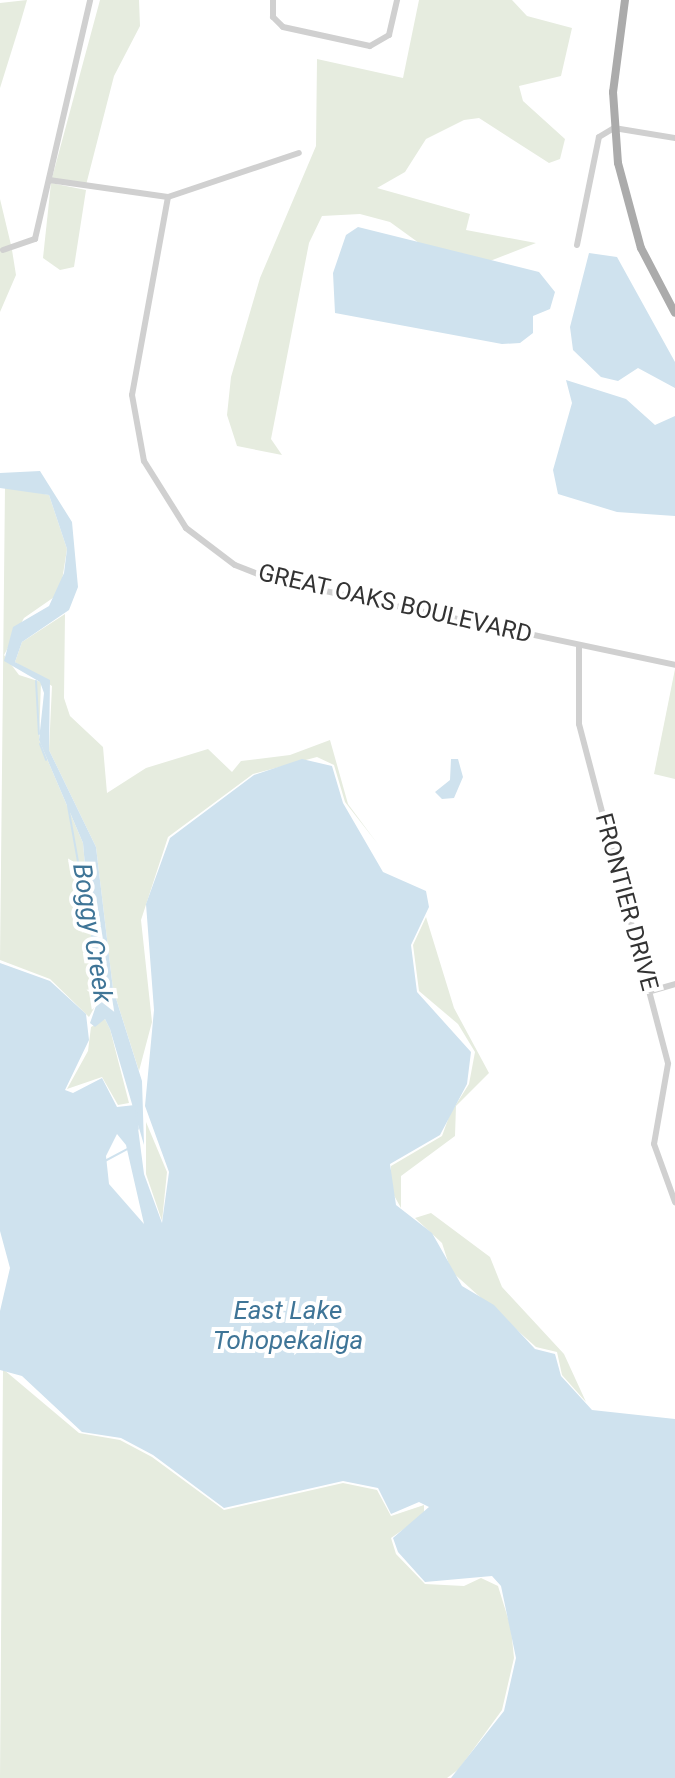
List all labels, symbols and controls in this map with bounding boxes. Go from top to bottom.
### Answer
street label: GREAT OAKS BOULEVARD [255,558,535,650]
street label: FRONTIER DRIVE [588,810,664,994]
water label: Boggy Creek [66,861,118,1005]
water label: East Lake Tohopekaliga [213,1295,363,1356]

